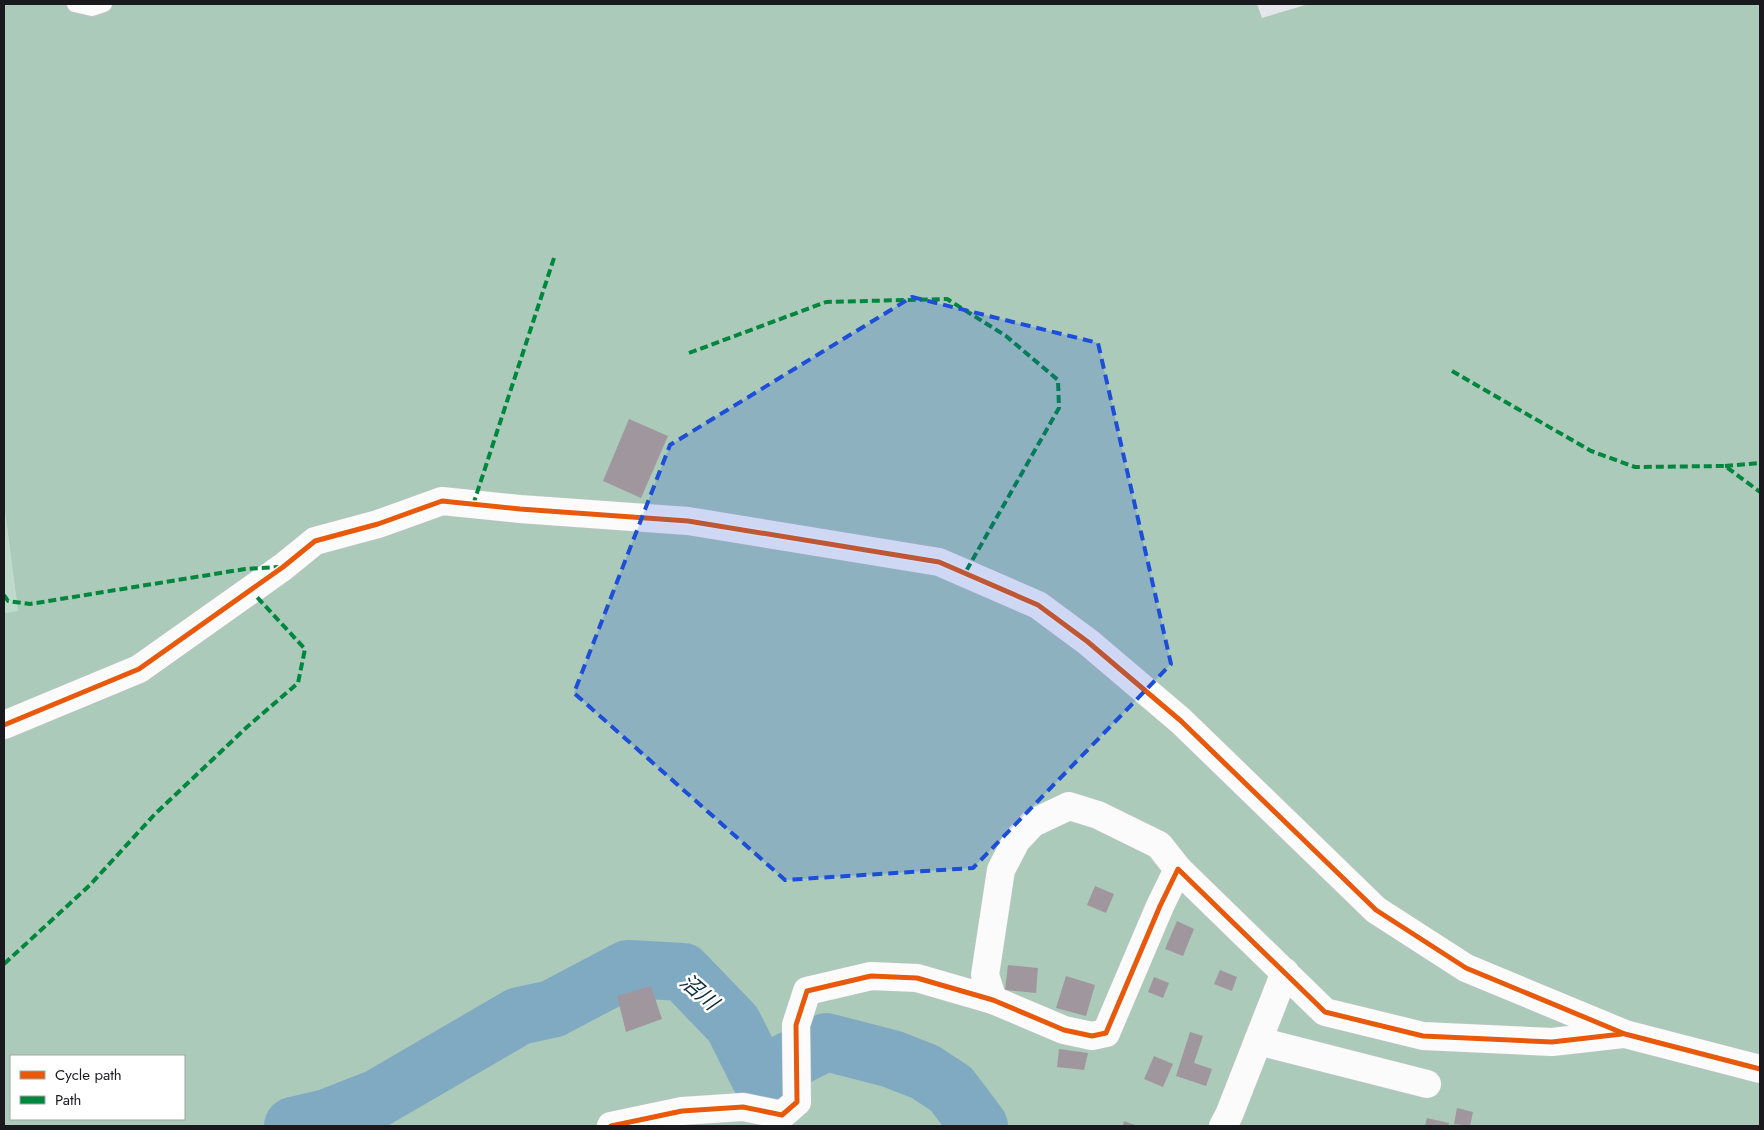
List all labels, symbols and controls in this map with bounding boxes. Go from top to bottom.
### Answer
water label: 沼川 [673,967,726,1018]
legend [10,1055,185,1120]
text: Cycle path [55,1064,122,1086]
text: Path [55,1089,81,1111]

